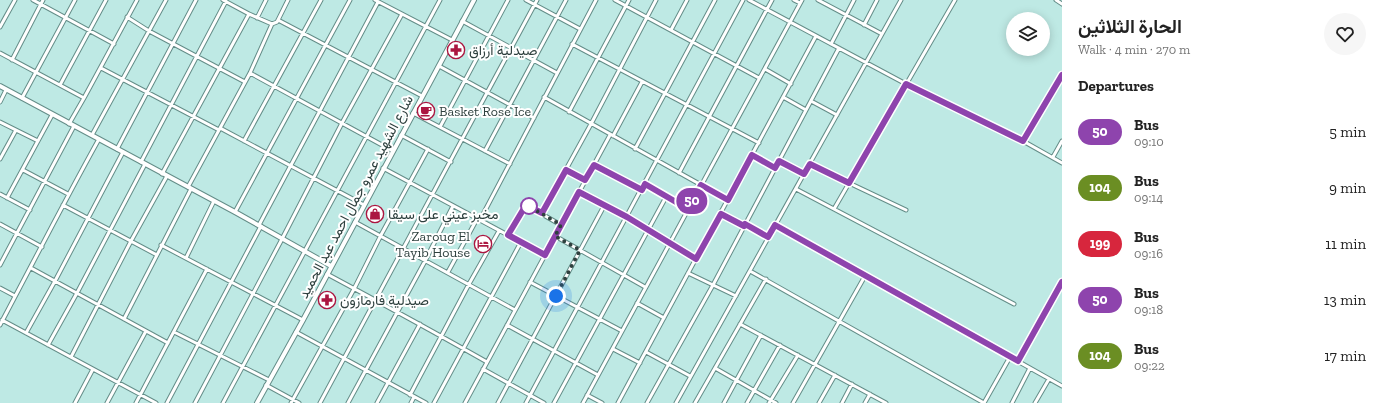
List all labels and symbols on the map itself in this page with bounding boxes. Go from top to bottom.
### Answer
pharmacy icon: صيدلية أرزاق [446,40,466,60]
place label: صيدلية أرزاق [469,42,538,59]
street label: شارع الشهيد عمرو جمال احمد عبد الحميد [295,92,419,302]
cafe icon: Basket Rose Ice [416,101,436,121]
place label: Basket Rose Ice [439,103,532,120]
line badge: 50 [674,188,710,214]
unlabelled marker [520,197,538,215]
shop icon: مخبز عيني على سيقا [365,204,385,224]
place label: مخبز عيني على سيقا [388,206,499,226]
place label: Zaroug El Tayib House [396,228,470,261]
hotel icon: Zaroug El Tayib House [473,234,493,254]
your location [546,286,566,306]
pharmacy icon: صيدلية فارمازون [317,290,337,310]
place label: صيدلية فارمازون [340,292,429,309]

